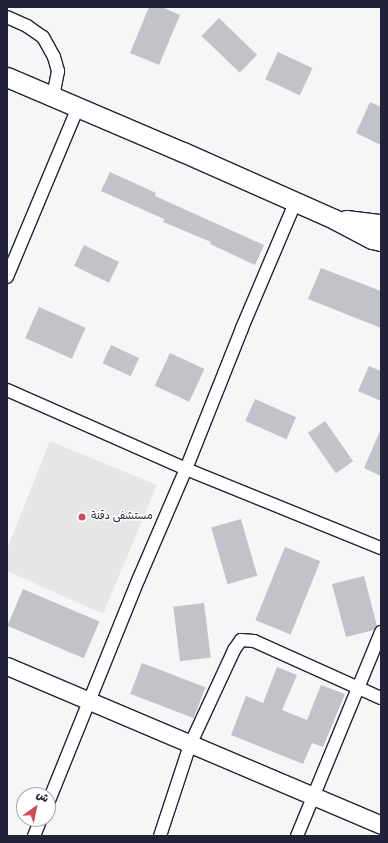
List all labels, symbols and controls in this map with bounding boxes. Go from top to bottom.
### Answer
place label: مستشفى دقنة [91,510,153,524]
marker: مستشفى دقنة [76,511,88,523]
north arrow [16,787,56,827]
text: ش [34,789,50,806]

